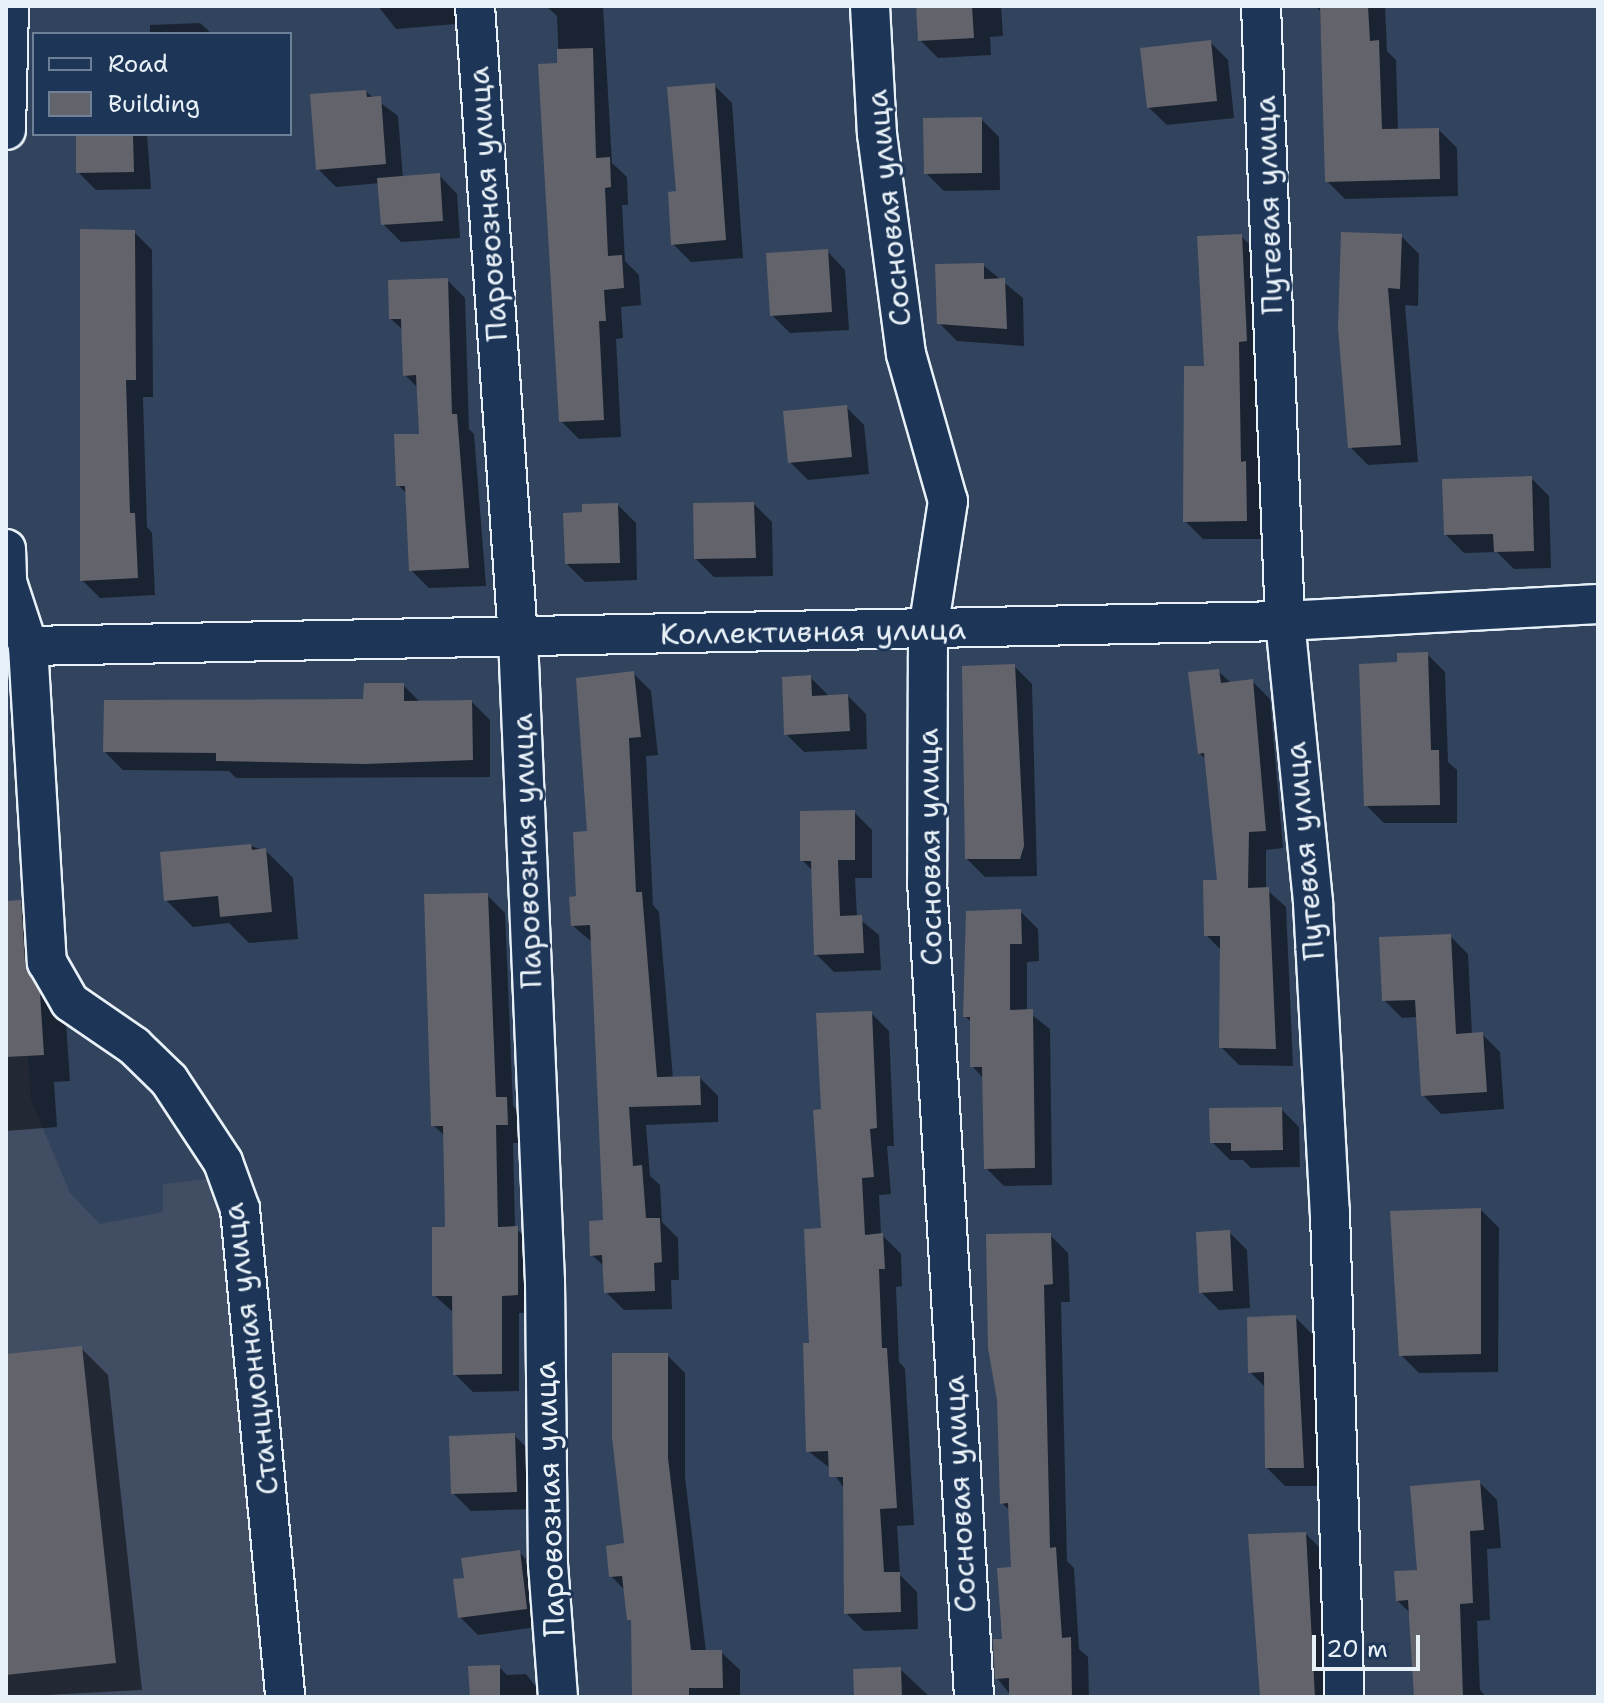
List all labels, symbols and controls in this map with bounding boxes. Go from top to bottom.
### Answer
legend [32,32,292,136]
text: Road [108,48,168,80]
street label: Паровозная улица [460,65,516,343]
text: Building [108,88,200,120]
street label: Сосновая улица [859,88,919,328]
street label: Путевая улица [1247,95,1291,315]
street label: Коллективная улица [660,611,966,653]
street label: Паровозная улица [504,713,550,989]
street label: Сосновая улица [910,728,950,966]
street label: Путевая улица [1278,740,1332,962]
street label: Станционная улица [215,1201,287,1497]
street label: Паровозная улица [527,1361,573,1637]
street label: Сосновая улица [936,1374,984,1614]
scale bar [1316,1619,1424,1669]
text: 20 m [1326,1633,1388,1665]

